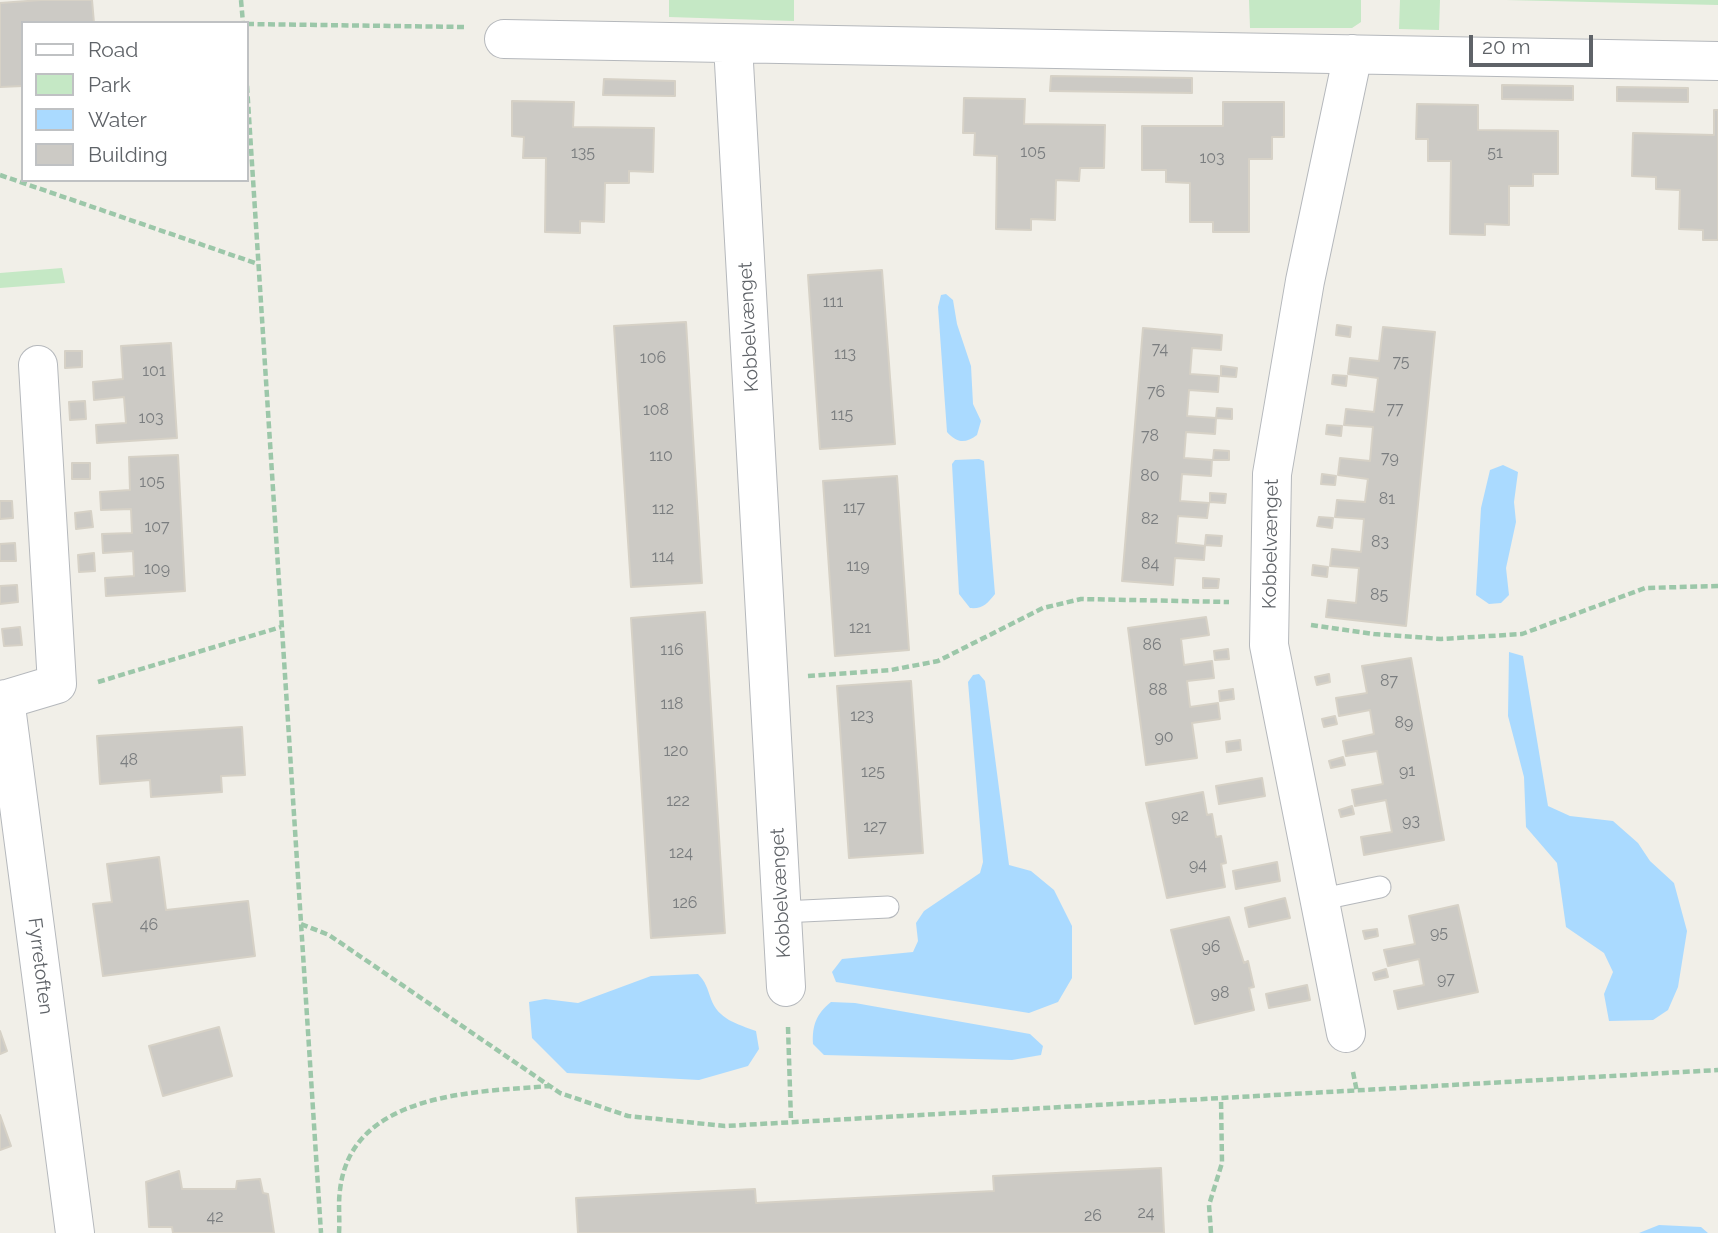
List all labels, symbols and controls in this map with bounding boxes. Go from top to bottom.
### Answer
legend [21,21,248,182]
scale bar [1473,21,1597,65]
text: 20 m [1482,34,1530,59]
text: Road [88,37,138,62]
text: Park [88,72,131,97]
text: Water [88,107,147,132]
text: Building [88,142,168,167]
house number: 105 [1020,142,1046,162]
house number: 135 [571,143,595,163]
house number: 51 [1487,143,1503,163]
house number: 103 [1199,148,1225,168]
street label: Kobbelvænget [734,261,764,393]
house number: 111 [823,292,843,312]
house number: 74 [1152,339,1168,359]
house number: 113 [834,344,856,364]
house number: 106 [640,348,666,368]
house number: 75 [1392,352,1410,372]
house number: 101 [142,361,166,381]
house number: 76 [1147,382,1165,402]
house number: 77 [1386,399,1404,419]
house number: 108 [643,400,669,420]
house number: 115 [831,405,853,425]
house number: 103 [138,408,164,428]
house number: 78 [1141,426,1159,446]
house number: 110 [649,446,673,466]
house number: 79 [1381,448,1399,468]
house number: 80 [1140,466,1160,486]
house number: 105 [139,472,165,492]
street label: Kobbelvænget [1258,479,1284,609]
house number: 81 [1379,489,1395,509]
house number: 117 [843,498,865,518]
house number: 112 [652,499,674,519]
house number: 82 [1141,509,1159,529]
house number: 107 [144,517,170,537]
house number: 83 [1371,532,1389,552]
house number: 114 [652,547,674,567]
house number: 84 [1141,554,1159,574]
house number: 119 [846,556,870,576]
house number: 109 [144,559,170,579]
house number: 85 [1370,585,1388,605]
house number: 121 [849,618,871,638]
house number: 86 [1142,635,1162,655]
house number: 116 [660,640,684,660]
house number: 87 [1380,671,1398,691]
house number: 88 [1149,680,1167,700]
house number: 118 [660,694,684,714]
house number: 123 [850,706,874,726]
house number: 89 [1395,713,1413,733]
house number: 90 [1154,727,1174,747]
house number: 120 [664,741,688,761]
house number: 48 [120,750,138,770]
house number: 91 [1399,761,1415,781]
house number: 125 [861,762,885,782]
house number: 122 [666,791,690,811]
house number: 92 [1171,806,1189,826]
house number: 93 [1402,811,1420,831]
house number: 127 [863,817,887,837]
street label: Kobbelvænget [766,827,796,959]
house number: 124 [669,843,693,863]
house number: 94 [1189,855,1207,875]
house number: 126 [673,893,697,913]
house number: 46 [140,915,158,935]
street label: Fyrretoften [23,916,57,1016]
house number: 95 [1430,923,1448,943]
house number: 96 [1201,937,1221,957]
house number: 97 [1437,969,1455,989]
house number: 98 [1211,983,1229,1003]
house number: 24 [1137,1203,1155,1223]
house number: 26 [1084,1206,1102,1226]
house number: 42 [206,1207,224,1227]

